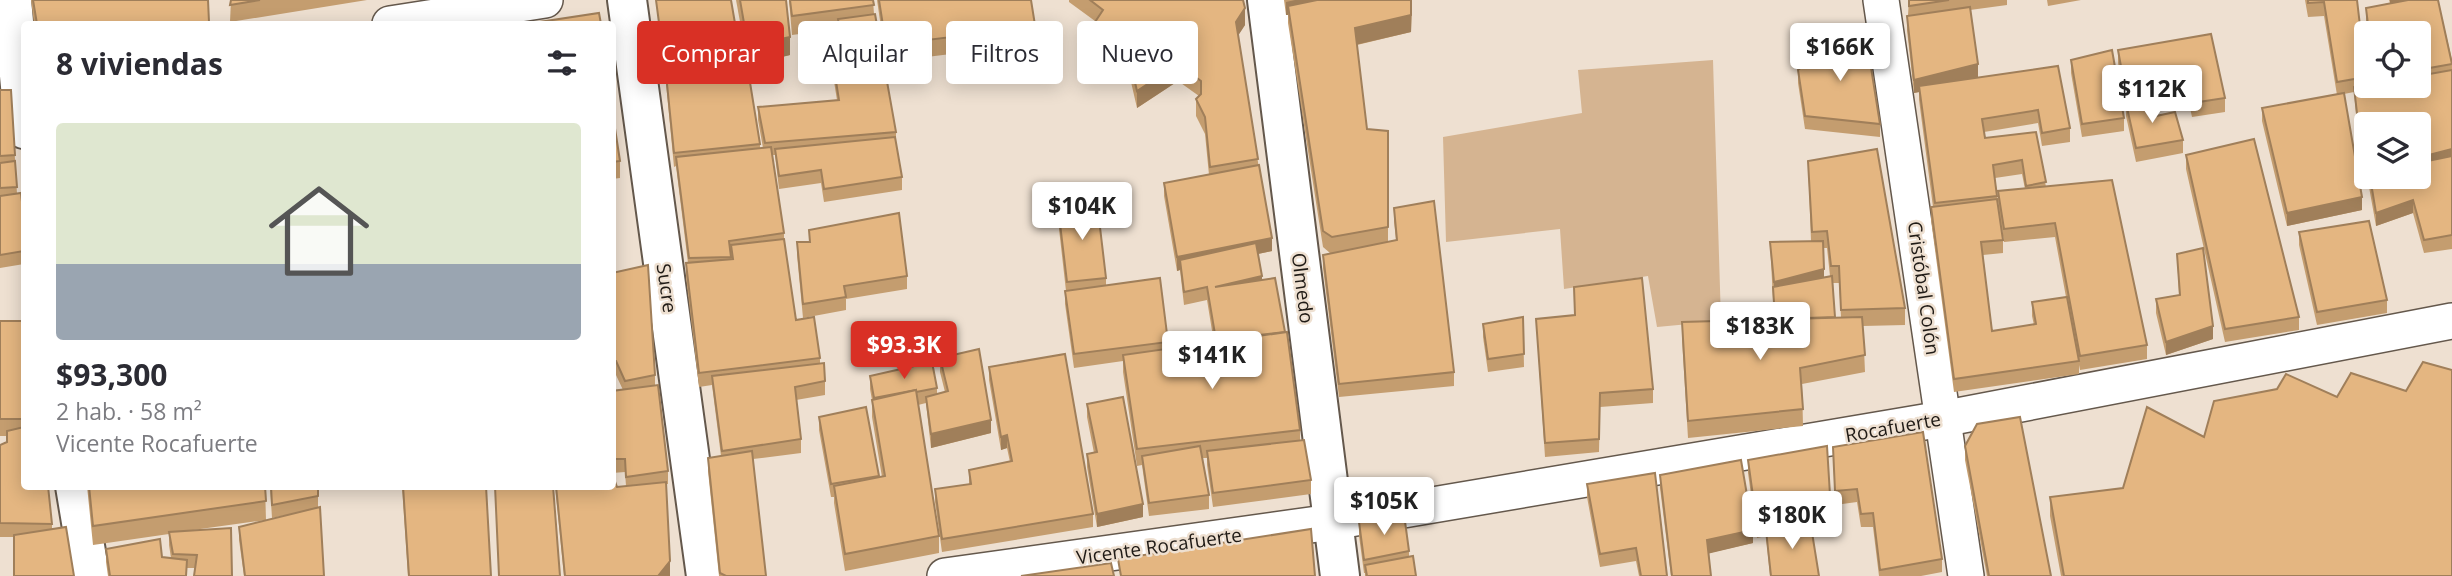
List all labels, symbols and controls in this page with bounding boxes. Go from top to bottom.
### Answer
chip: Comprar [637,21,784,84]
chip: Alquilar [798,21,932,84]
chip: Filtros [946,21,1063,84]
chip: Nuevo [1077,21,1198,84]
map controls [2354,21,2431,189]
button: locate [2354,21,2431,98]
pin: $166K [1791,24,1889,83]
text: $166K [1806,30,1874,62]
text: 8 viviendas [56,43,223,84]
icon: filters [543,44,581,82]
pin: $112K [2103,66,2201,125]
text: $112K [2118,72,2186,104]
button: layers [2354,112,2431,189]
icon: home [256,168,382,294]
pin: $104K [1033,182,1131,242]
text: $104K [1048,189,1116,221]
street label: Cristóbal Colón [1902,219,1946,357]
street label: Olmedo [1286,251,1320,325]
street label: Sucre [651,262,683,314]
pin: $183K [1711,302,1809,362]
text: $183K [1726,309,1794,341]
pin: $93.3K [847,322,961,381]
text: $93.3K [867,328,941,360]
pin: $141K [1163,332,1261,391]
text: $141K [1178,338,1246,370]
text: $93,300 [56,354,167,395]
text: 2 hab. · 58 m² [56,395,202,427]
street label: Rocafuerte [1843,406,1943,448]
text: Vicente Rocafuerte [56,427,258,459]
pin: $105K [1335,477,1433,537]
text: $105K [1350,484,1418,516]
pin: $180K [1743,491,1841,551]
text: $180K [1758,498,1826,530]
street label: Vicente Rocafuerte [1075,522,1243,570]

